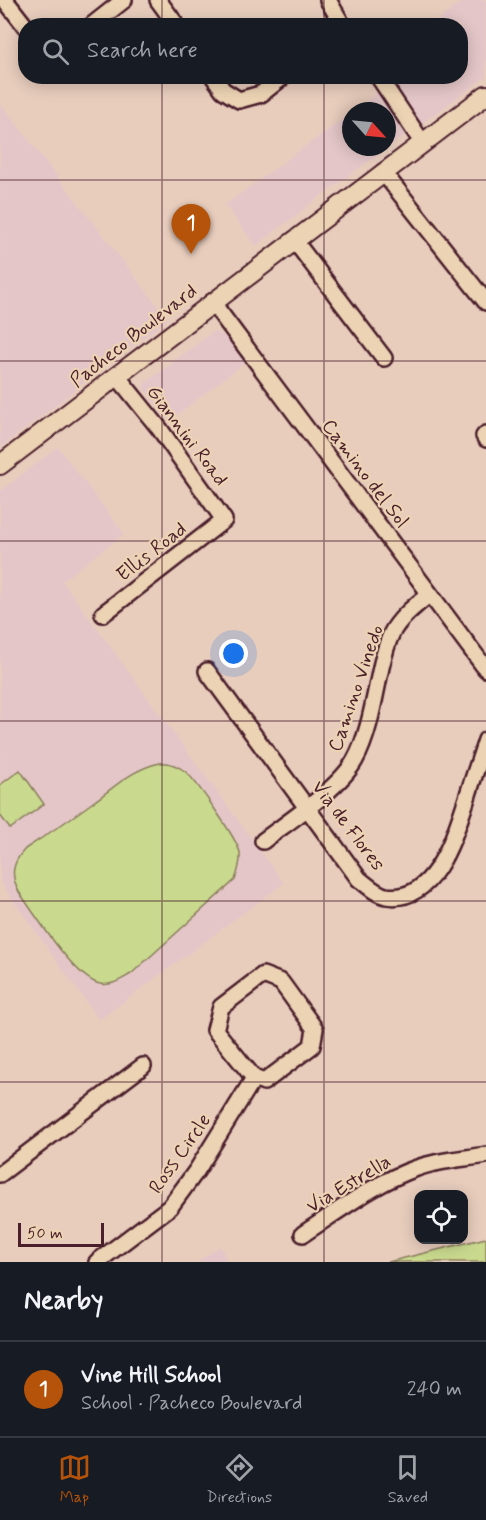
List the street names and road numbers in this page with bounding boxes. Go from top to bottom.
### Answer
street label: Pacheco Boulevard [65,278,203,394]
street label: Giannini Road [140,380,234,492]
street label: Camino del Sol [315,414,415,534]
street label: Ellis Road [111,516,193,588]
street label: Camino Vinedo [322,622,391,755]
street label: Via de Flores [305,775,391,877]
street label: Ross Circle [143,1108,218,1199]
street label: Via Estrella [301,1148,396,1220]

